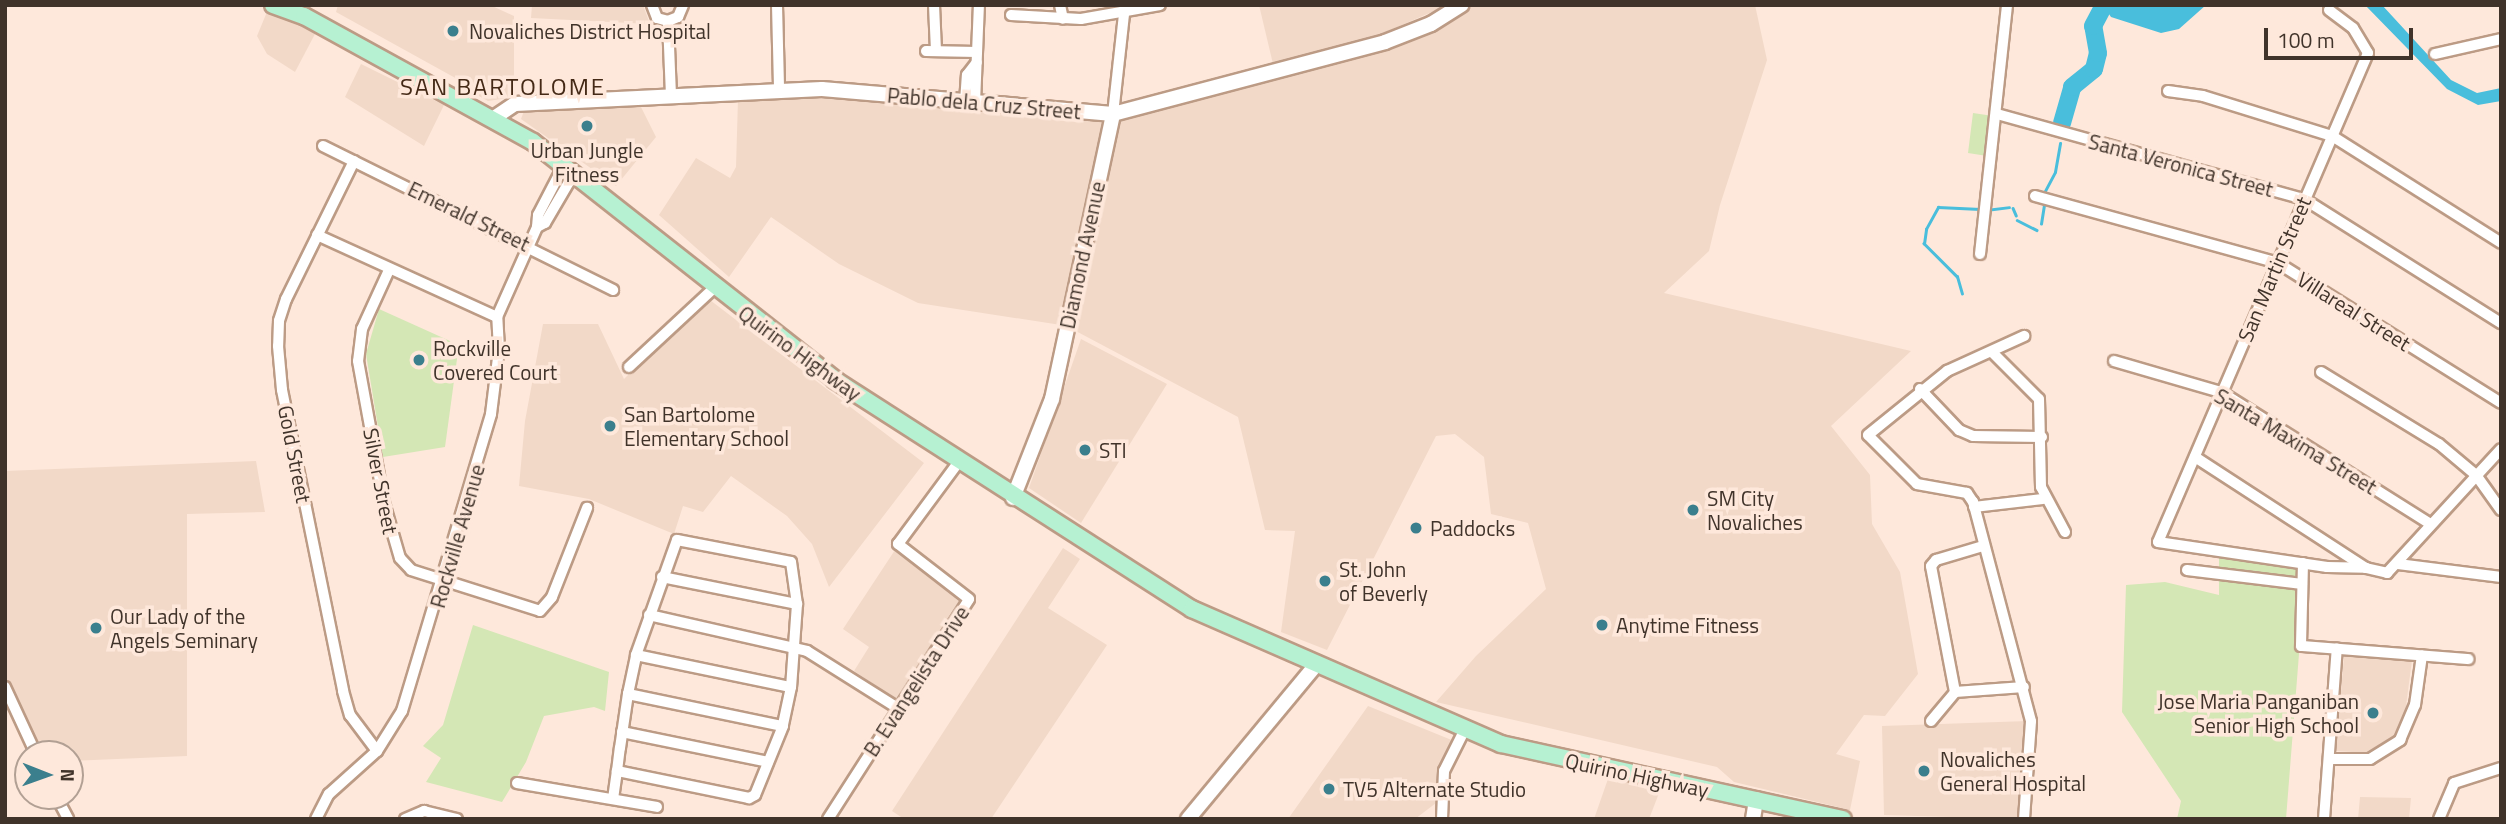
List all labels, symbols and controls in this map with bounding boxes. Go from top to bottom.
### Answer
scale bar [2268,14,2417,58]
place label: Novaliches District Hospital [469,18,711,44]
marker: Novaliches District Hospital [443,21,463,41]
text: 100 m [2277,24,2334,56]
district label: SAN BARTOLOME [402,73,604,101]
street label: Pablo dela Cruz Street [886,82,1082,124]
marker: Urban Jungle Fitness [579,118,595,134]
street label: Santa Veronica Street [2086,128,2276,202]
place label: Urban Jungle Fitness [530,137,644,187]
street label: Emerald Street [404,176,534,256]
street label: Diamond Avenue [1054,179,1110,331]
street label: San Martin Street [2232,193,2316,345]
street label: Villareal Street [2293,266,2415,356]
street label: Quirino Highway [734,300,866,406]
place label: Rockville Covered Court [433,335,557,385]
marker: Rockville Covered Court [411,352,427,368]
street label: Santa Maxima Street [2210,383,2382,499]
place label: San Bartolome Elementary School [624,401,789,451]
street label: Gold Street [273,403,317,505]
marker: San Bartolome Elementary School [602,418,618,434]
street label: Silver Street [358,426,404,536]
place label: STI [1099,437,1127,463]
marker: STI [1077,442,1093,458]
street label: Rockville Avenue [424,461,490,611]
place label: SM City Novaliches [1707,485,1803,535]
marker: SM City Novaliches [1685,502,1701,518]
place label: Paddocks [1430,515,1515,541]
marker: Paddocks [1408,520,1424,536]
place label: St. John of Beverly [1339,556,1428,606]
marker: St. John of Beverly [1317,573,1333,589]
street label: B. Evangelista Drive [858,601,974,761]
place label: Our Lady of the Angels Seminary [110,603,258,653]
place label: Anytime Fitness [1616,612,1759,638]
marker: Anytime Fitness [1594,617,1610,633]
marker: Our Lady of the Angels Seminary [88,620,104,636]
place label: Jose Maria Panganiban Senior High School [2158,688,2359,738]
marker: Jose Maria Panganiban Senior High School [2365,705,2381,721]
north arrow [14,740,84,810]
place label: Novaliches General Hospital [1940,746,2086,796]
street label: Quirino Highway [1563,748,1711,802]
marker: Novaliches General Hospital [1914,761,1934,781]
text: N [54,768,83,782]
place label: TV5 Alternate Studio [1343,776,1526,802]
marker: TV5 Alternate Studio [1321,781,1337,797]

